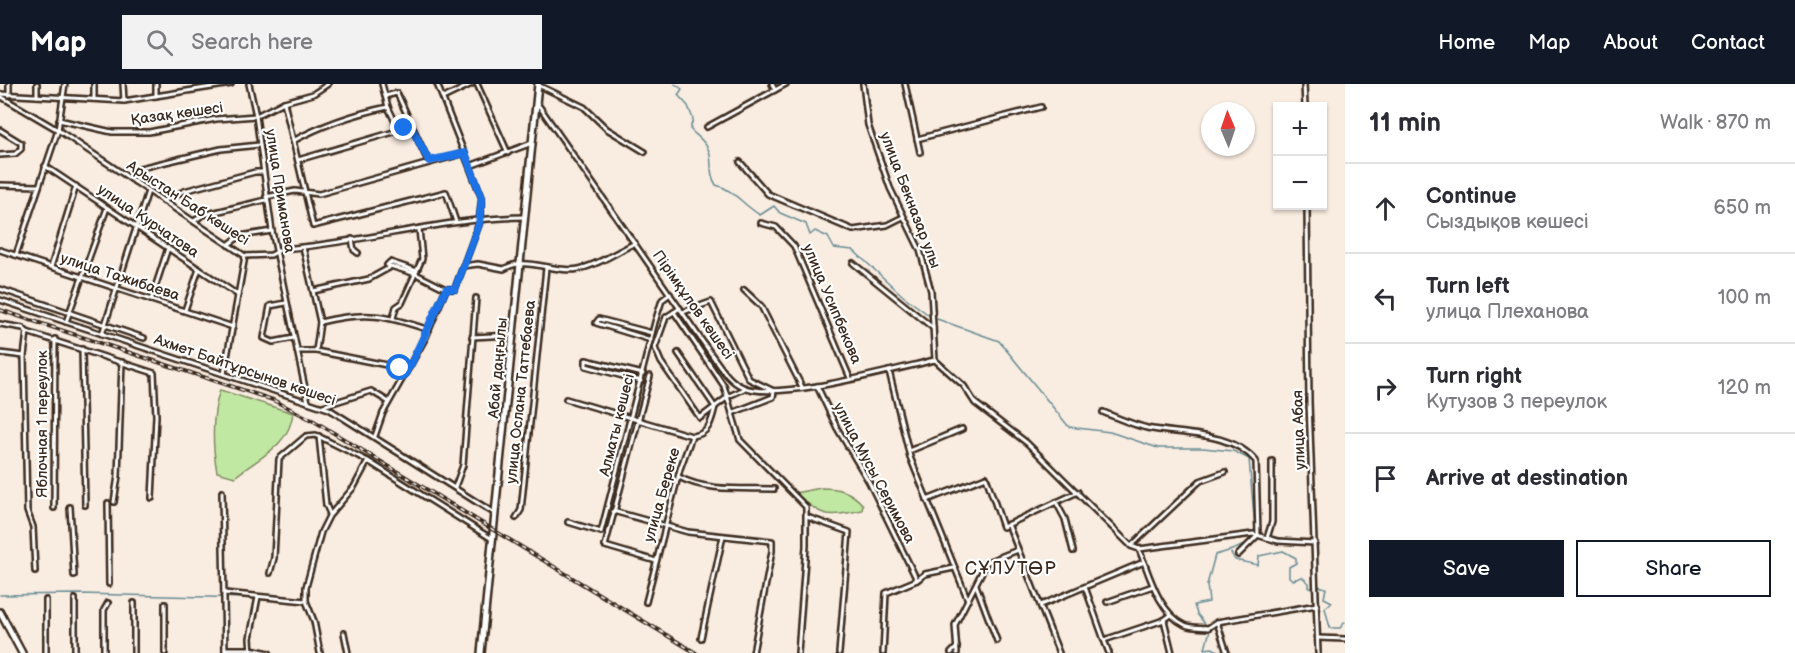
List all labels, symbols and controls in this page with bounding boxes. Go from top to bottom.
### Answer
search box [122,15,542,69]
text: Map [30,26,86,59]
icon: search [143,26,176,59]
text: Search here [191,29,313,56]
text: Home [1438,30,1495,55]
text: Map [1528,30,1570,55]
text: About [1603,30,1658,55]
text: Contact [1691,30,1765,55]
street label: Қазақ көшесі [130,98,224,130]
north arrow [1201,102,1255,156]
map controls [1273,102,1327,210]
button: + [1273,102,1327,156]
text: 11 min [1369,108,1441,139]
text: Walk · 870 m [1660,111,1771,135]
route end [390,114,416,140]
street label: улица Приманова [261,128,299,255]
street label: улица Бекназар улы [875,129,945,271]
street label: Арыстан Баб көшесі [122,156,253,250]
button: − [1273,156,1327,210]
street label: улица Курчатова [94,180,203,262]
text: Continue [1426,183,1516,210]
icon: ahead [1369,192,1402,225]
text: 650 m [1714,196,1771,220]
text: Сыздықов көшесі [1426,210,1589,234]
street label: улица Усипбекова [798,241,866,367]
street label: Пірімқұлов көшесі [648,247,738,363]
street label: улица Тажибаева [58,249,182,305]
text: Turn left [1426,273,1510,300]
icon: left [1369,282,1402,315]
text: 100 m [1718,286,1771,310]
street label: улица Ослана Таттебаева [502,299,540,485]
text: улица Плеханова [1426,300,1589,324]
street label: Абай даңғылы [484,317,512,420]
street label: Ахмет Байтұрсынов көшесі [151,330,338,410]
street label: Яблочная 1 переулок [33,350,52,498]
route start [386,354,412,380]
text: Turn right [1426,363,1522,390]
street label: Алматы көшесі [595,372,639,479]
icon: right [1369,372,1402,405]
text: 120 m [1718,376,1771,400]
street label: улица Абая [1288,390,1310,470]
text: Кутузов 3 переулок [1426,390,1607,414]
street label: улица Мусы Серимова [829,399,919,547]
street label: улица Береке [639,446,685,544]
icon: arrive [1369,462,1402,495]
text: Arrive at destination [1426,465,1628,492]
button: Save [1369,540,1564,597]
button: Share [1576,540,1771,597]
district label: СҰЛУТӨР [965,558,1057,579]

